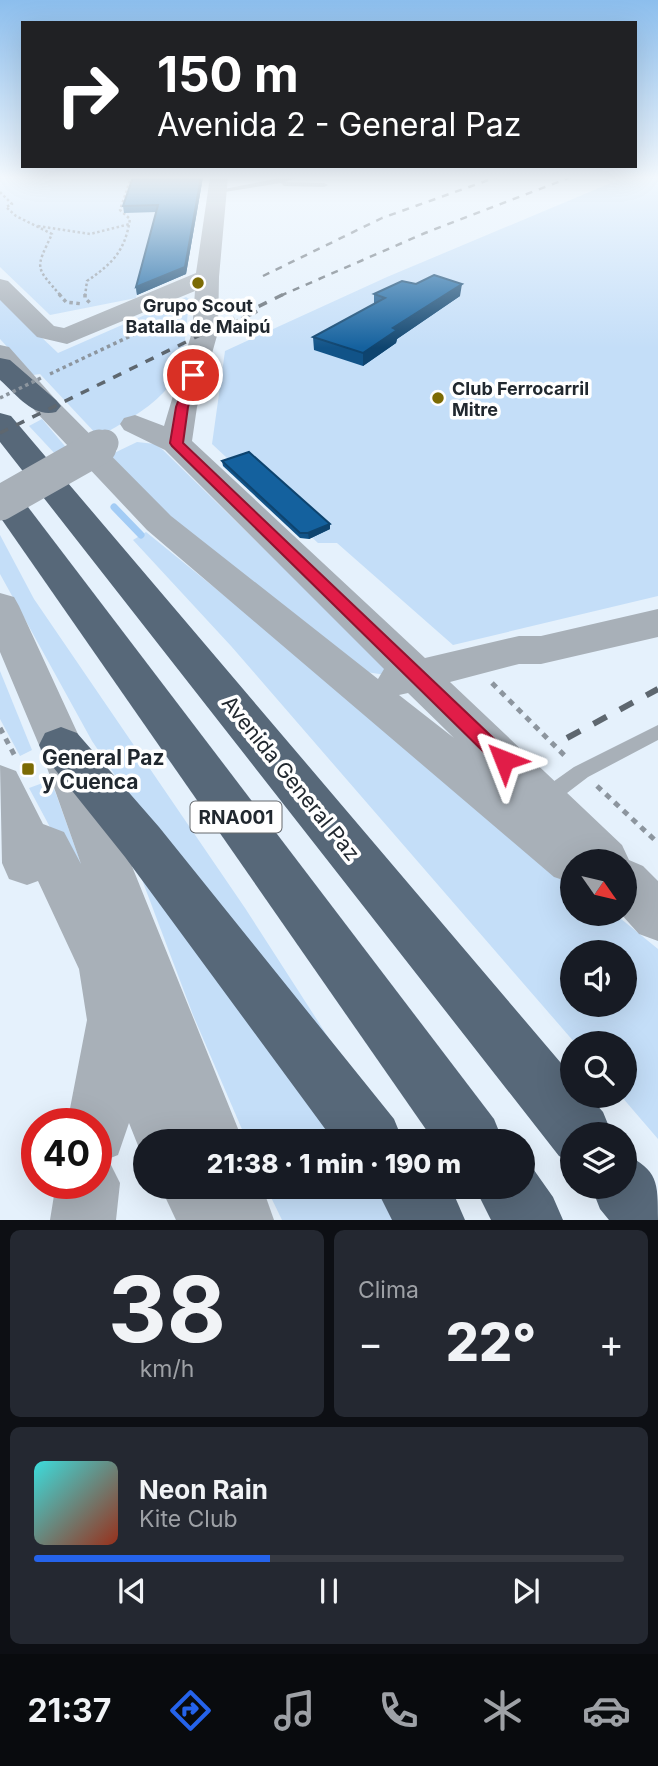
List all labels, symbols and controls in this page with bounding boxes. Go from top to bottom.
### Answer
text: 150 m [157,45,299,104]
icon: right [42,49,133,140]
text: Avenida 2 - General Paz [157,105,521,144]
marker: Grupo Scout Batalla de Maipú [190,275,206,291]
place label: Grupo Scout Batalla de Maipú [126,295,270,337]
pin [163,345,223,405]
icon: arrive [174,356,212,394]
place label: Club Ferrocarril Mitre [452,378,589,420]
marker: Club Ferrocarril Mitre [430,390,446,406]
street label: Avenida General Paz [217,691,365,865]
position arrow [467,723,541,797]
place label: General Paz y Cuenca [42,745,165,794]
marker: General Paz y Cuenca [20,761,36,777]
road number: RNA001 [190,802,282,832]
north arrow [560,849,637,926]
map controls [560,849,637,1199]
button: sound [560,940,637,1017]
button: search [560,1031,637,1108]
speed limit sign: 40 [21,1108,112,1199]
button: layers [560,1122,637,1199]
text: 21:38 · 1 min · 190 m [207,1148,461,1179]
text: 38 [108,1254,226,1364]
text: Clima [358,1276,419,1304]
text: 22° [446,1311,536,1374]
text: − [358,1320,383,1366]
text: + [599,1320,624,1366]
text: km/h [140,1355,194,1383]
text: Neon Rain [139,1474,268,1505]
text: Kite Club [139,1505,238,1533]
icon: previous [113,1572,151,1610]
icon: pause [310,1572,348,1610]
icon: next [507,1572,545,1610]
icon: directions [166,1686,215,1735]
icon: music [270,1686,319,1735]
icon: phone [374,1686,423,1735]
icon: climate [478,1686,527,1735]
icon: car [582,1686,631,1735]
text: 21:37 [27,1691,111,1730]

